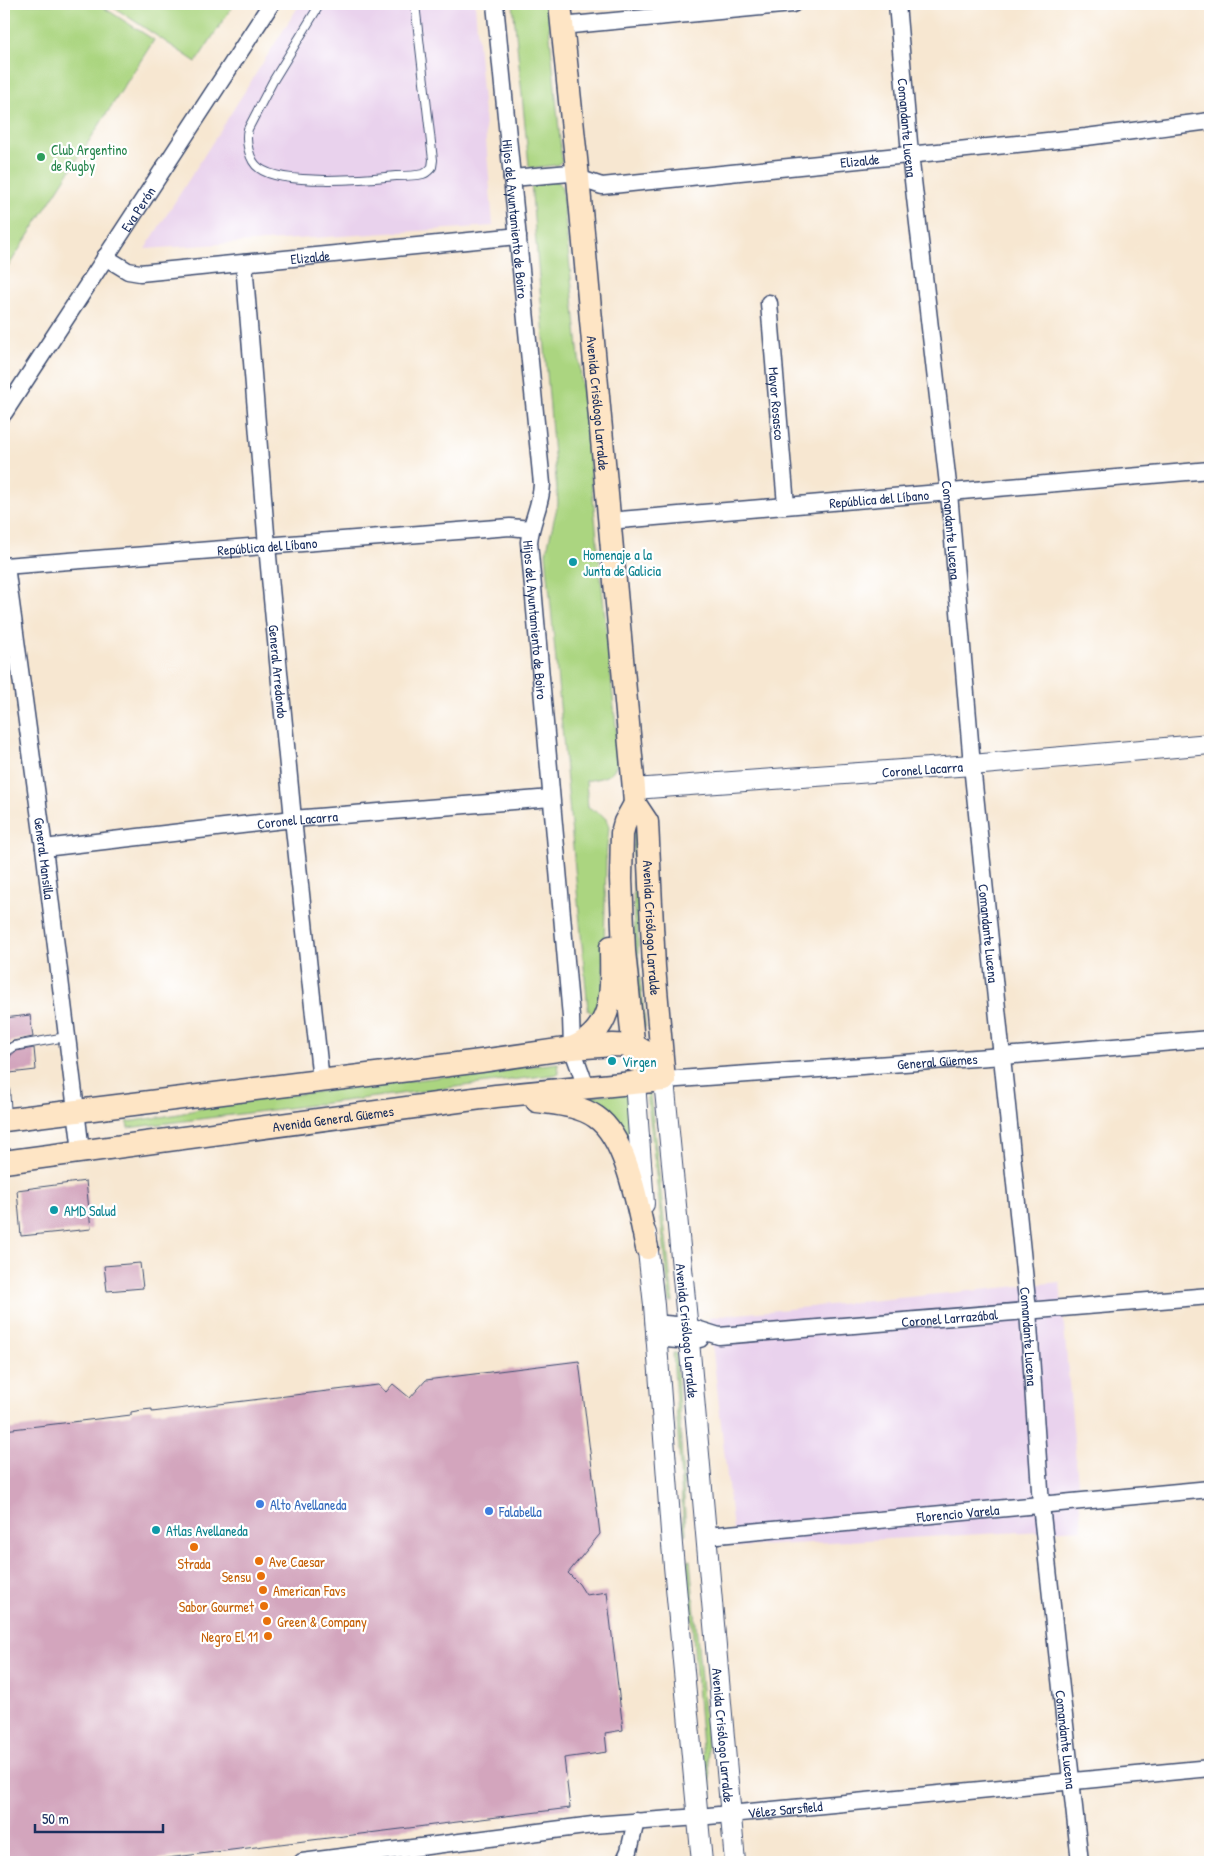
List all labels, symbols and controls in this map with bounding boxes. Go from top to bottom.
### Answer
street label: Comandante Lucena [894,77,922,179]
street label: Hijos del Ayuntamiento de Boiro [499,138,533,300]
place label: Club Argentino de Rugby [51,140,128,176]
street label: Elizalde [839,148,881,171]
marker: Club Argentino de Rugby [35,151,47,163]
street label: Eva Perón [116,182,159,235]
street label: Elizalde [290,245,331,268]
street label: Avenida Crisólogo Larralde [583,335,614,472]
street label: Mayor Rosasco [765,366,790,441]
street label: Comandante Lucena [938,480,966,581]
street label: República del Líbano [828,484,930,512]
street label: República del Líbano [217,532,318,559]
street label: Hijos del Ayuntamiento de Boiro [519,539,552,701]
place label: Homenaje a la Junta de Galicia [583,545,662,580]
marker: Homenaje a la Junta de Galicia [567,556,579,568]
street label: General Arredondo [265,624,293,719]
street label: Coronel Lacarra [881,756,964,781]
street label: Coronel Lacarra [256,806,339,833]
street label: General Mansilla [30,816,60,901]
street label: Avenida Crisólogo Larralde [639,860,666,996]
street label: Comandante Lucena [975,883,1004,984]
street label: General Güemes [896,1048,978,1073]
place label: Virgen [622,1052,657,1072]
marker: Virgen [606,1055,618,1067]
street label: Avenida General Güemes [271,1100,395,1135]
place label: AMD Salud [64,1201,116,1220]
marker: AMD Salud [48,1204,60,1216]
street label: Avenida Crisólogo Larralde [672,1263,704,1399]
street label: Comandante Lucena [1016,1286,1043,1387]
street label: Coronel Larrazábal [901,1304,999,1331]
place label: Alto Avellaneda [270,1495,347,1514]
marker: Alto Avellaneda [254,1498,266,1510]
street label: Florencio Varela [915,1499,1001,1526]
place label: Falabella [498,1502,542,1521]
marker: Falabella [483,1505,495,1517]
place label: Atlas Avellaneda [166,1521,248,1540]
marker: Atlas Avellaneda [150,1524,162,1536]
marker: Strada [188,1541,200,1553]
place label: Ave Caesar [269,1552,326,1571]
place label: Strada [177,1554,211,1573]
marker: Ave Caesar [253,1555,265,1567]
place label: Sensu [222,1567,251,1586]
marker: Sensu [255,1570,267,1582]
place label: American Favs [273,1581,346,1600]
marker: American Favs [257,1584,269,1596]
place label: Sabor Gourmet [179,1597,254,1616]
marker: Sabor Gourmet [258,1600,270,1612]
place label: Green & Company [277,1612,367,1632]
marker: Green & Company [261,1615,273,1627]
place label: Negro El 11 [201,1627,258,1647]
marker: Negro El 11 [262,1630,274,1642]
street label: Avenida Crisólogo Larralde [708,1667,739,1804]
street label: Comandante Lucena [1052,1689,1082,1790]
street label: Vélez Sarsfield [747,1796,824,1822]
scale bar [35,1801,162,1833]
text: 50 m [42,1808,69,1829]

